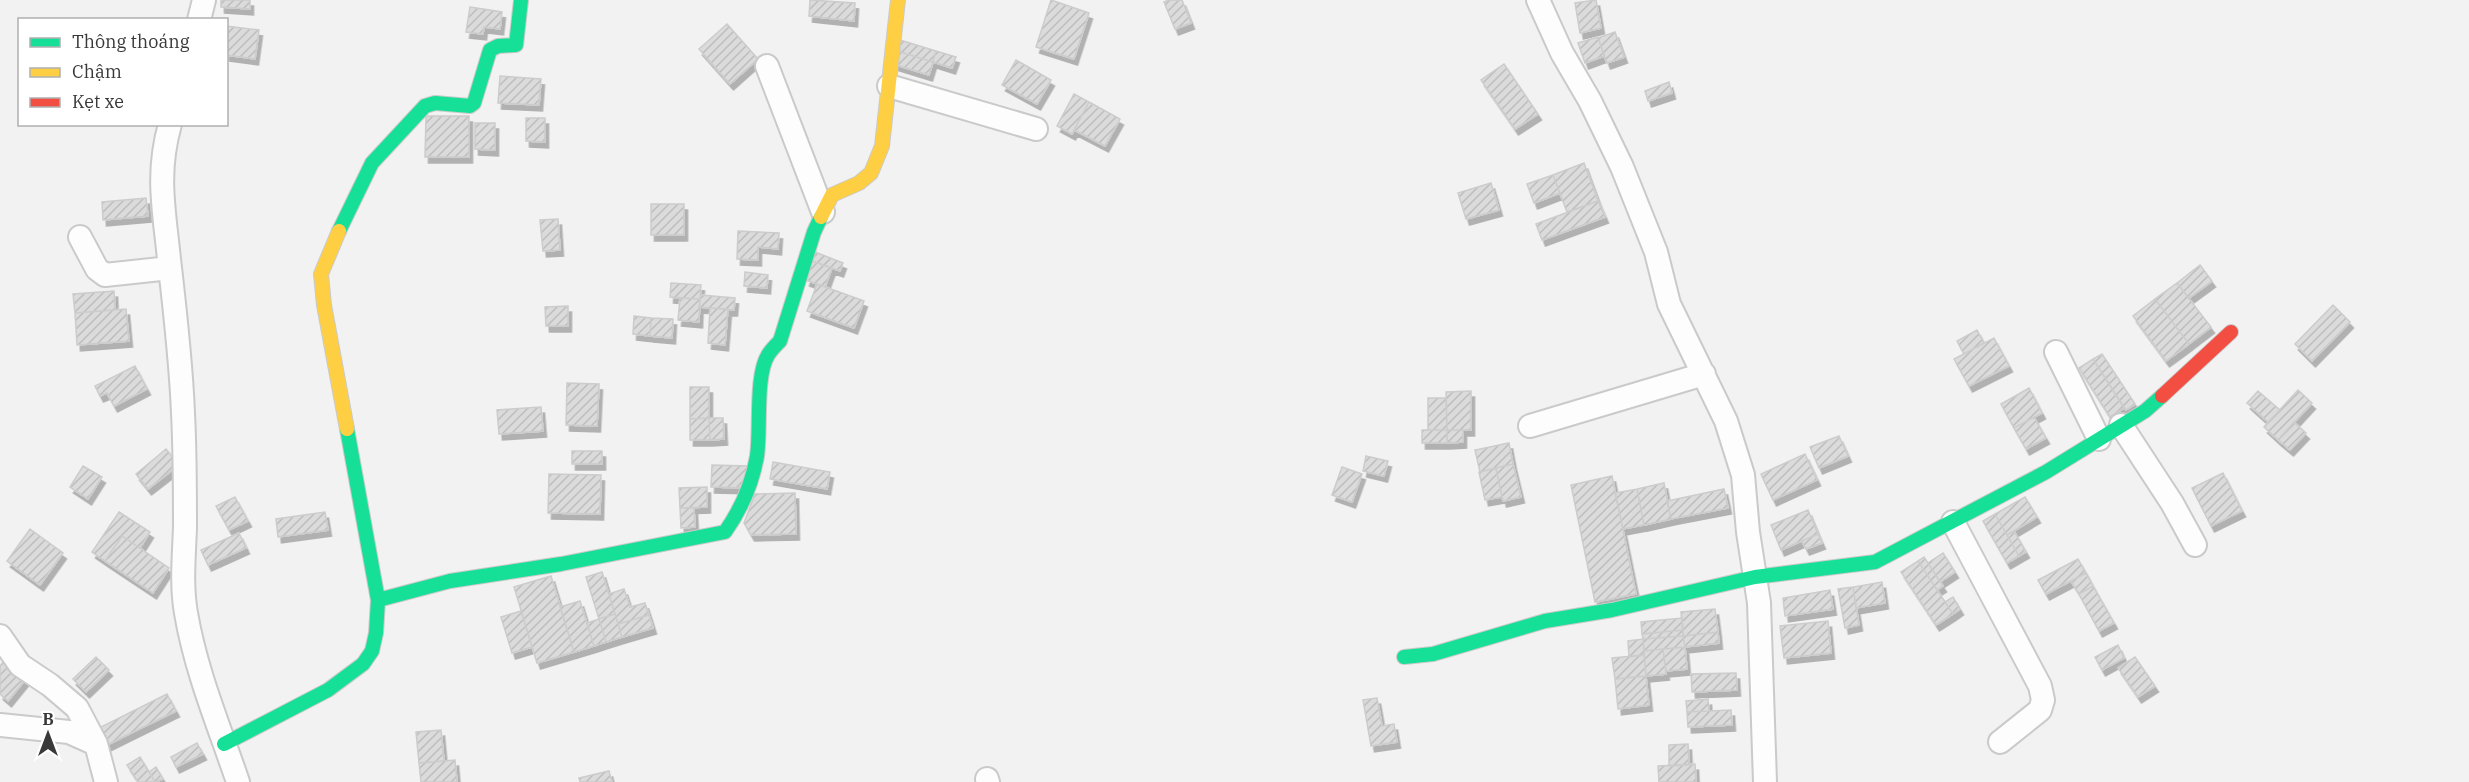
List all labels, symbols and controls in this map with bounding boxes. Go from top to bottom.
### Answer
legend [18,18,228,126]
text: Thông thoáng [72,30,190,53]
text: Chậm [72,60,122,83]
text: Kẹt xe [72,90,124,113]
north arrow [18,704,78,764]
text: B [42,709,54,729]

